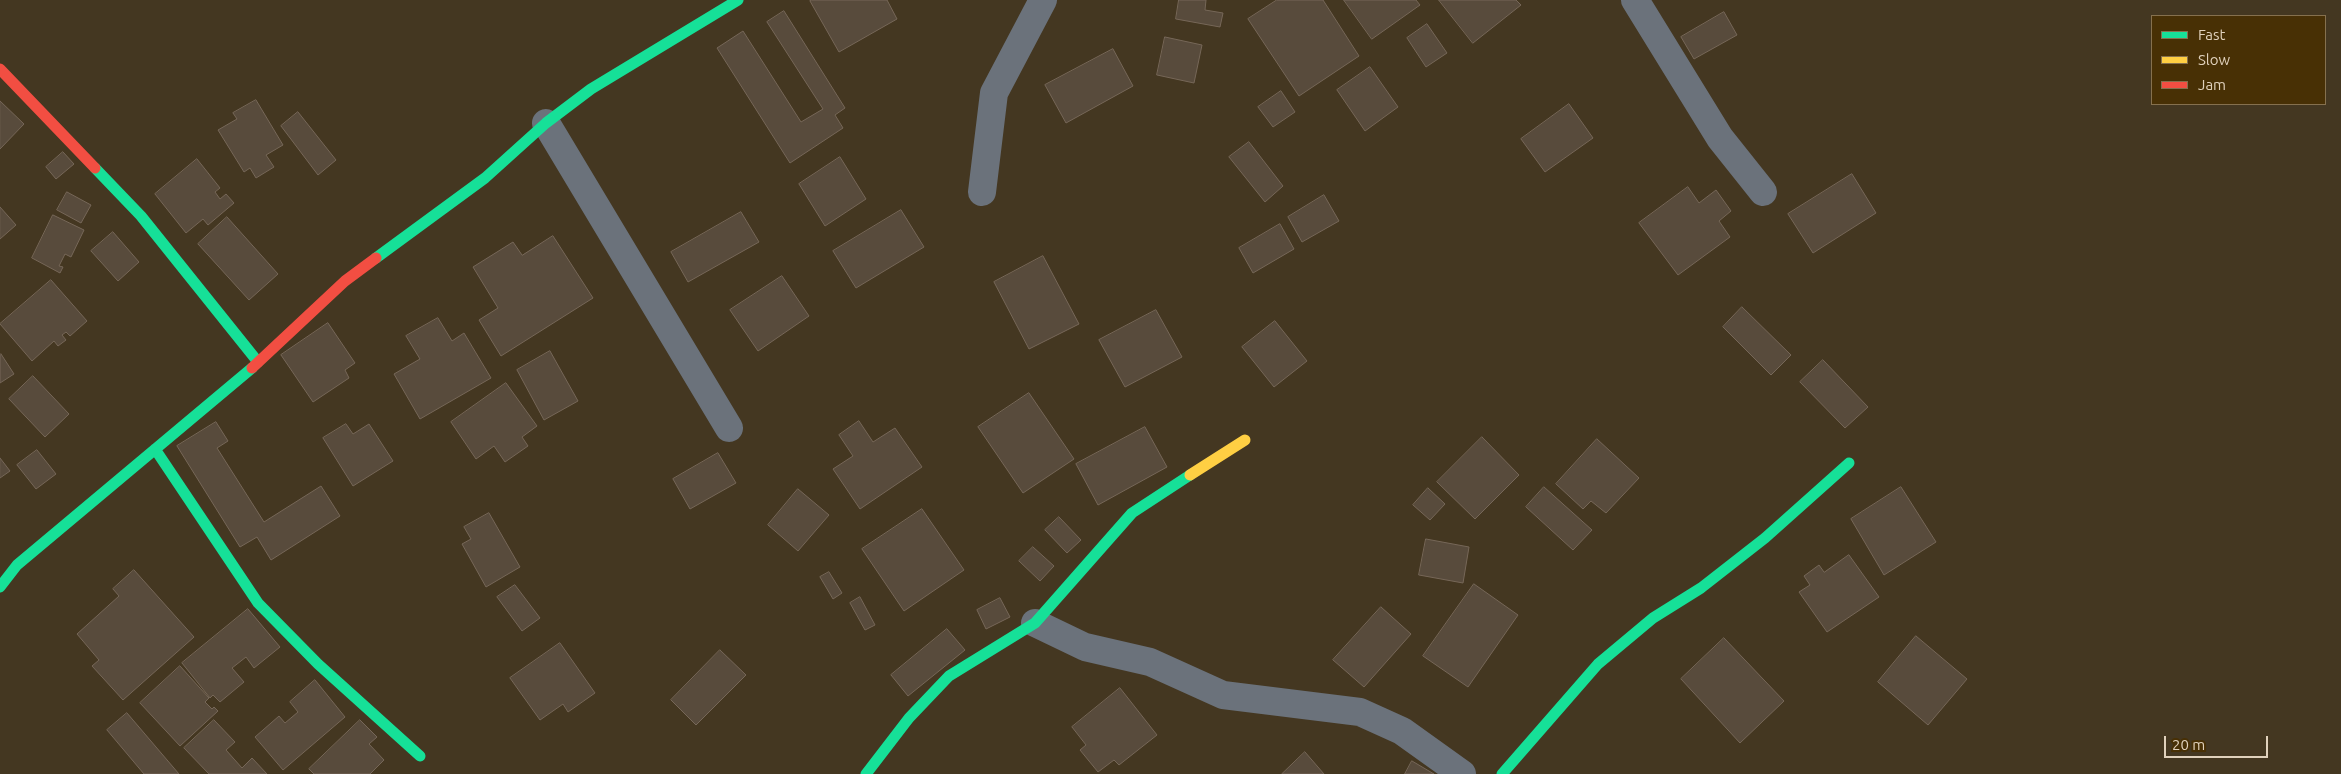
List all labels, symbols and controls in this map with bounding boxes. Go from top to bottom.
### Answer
legend [2151,15,2326,105]
text: Fast [2198,26,2225,43]
text: Slow [2198,51,2230,68]
text: Jam [2198,76,2226,93]
scale bar [2166,726,2270,758]
text: 20 m [2172,736,2205,753]

